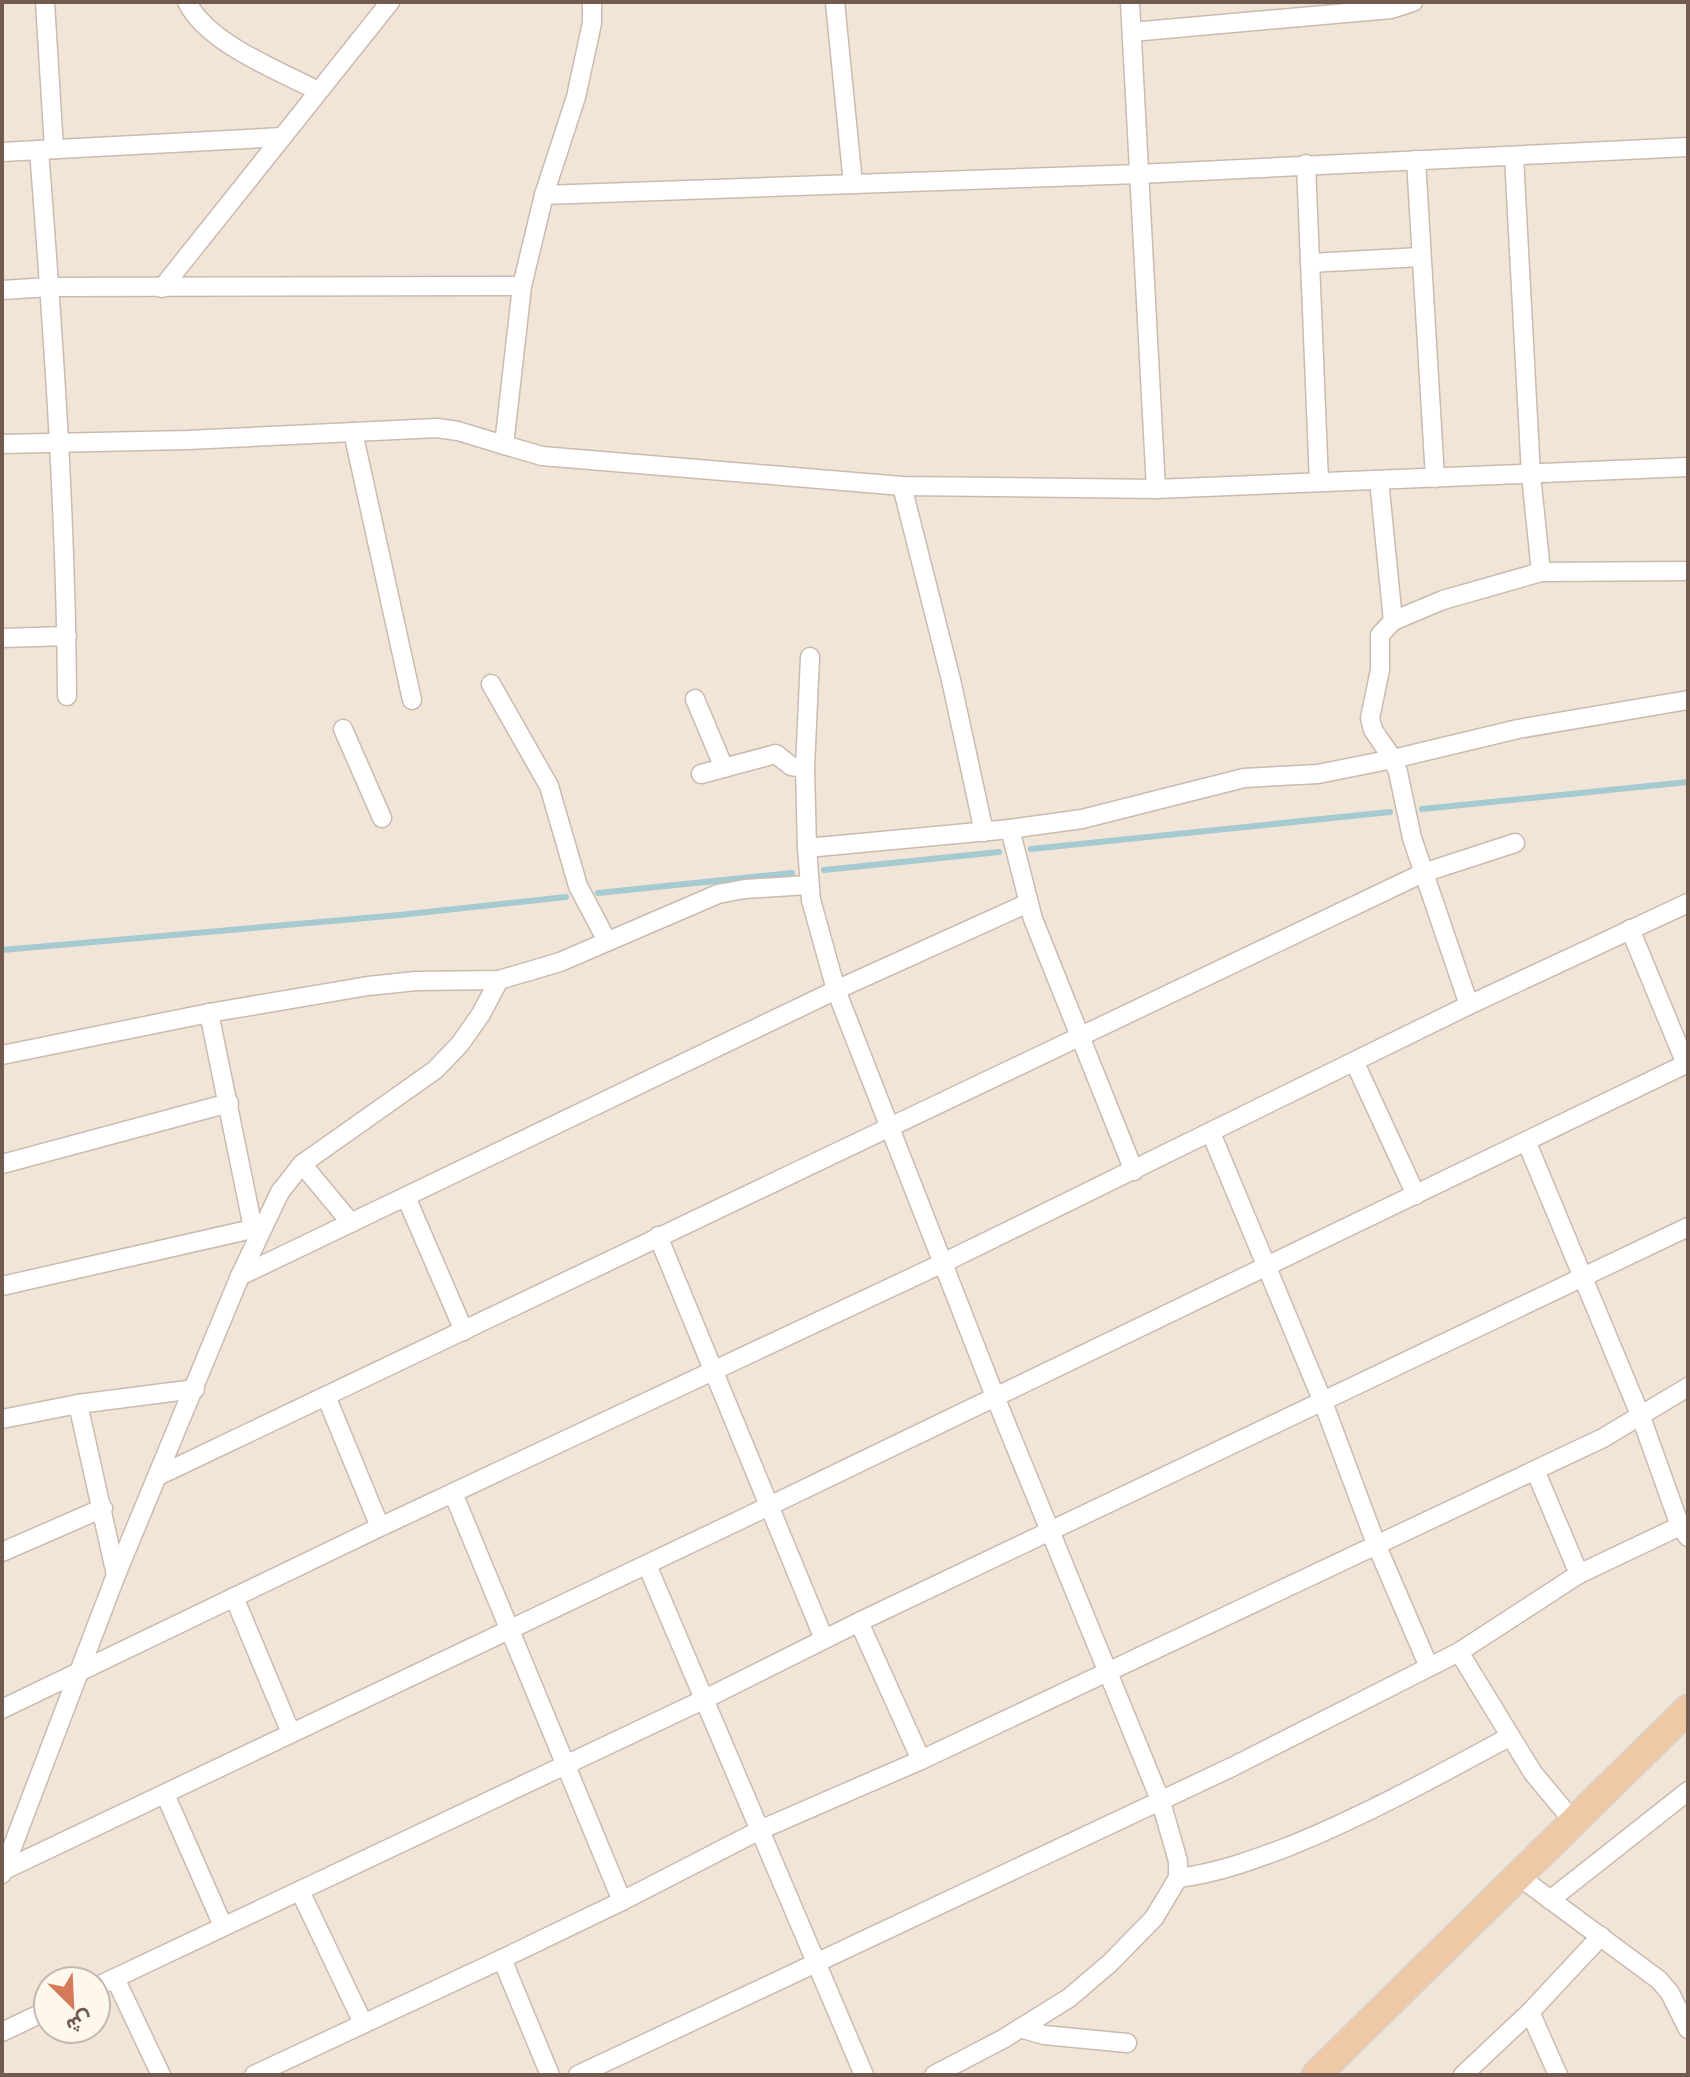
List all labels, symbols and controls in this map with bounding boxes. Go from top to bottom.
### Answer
north arrow [32,1965,112,2045]
text: ش [62,2005,97,2041]

